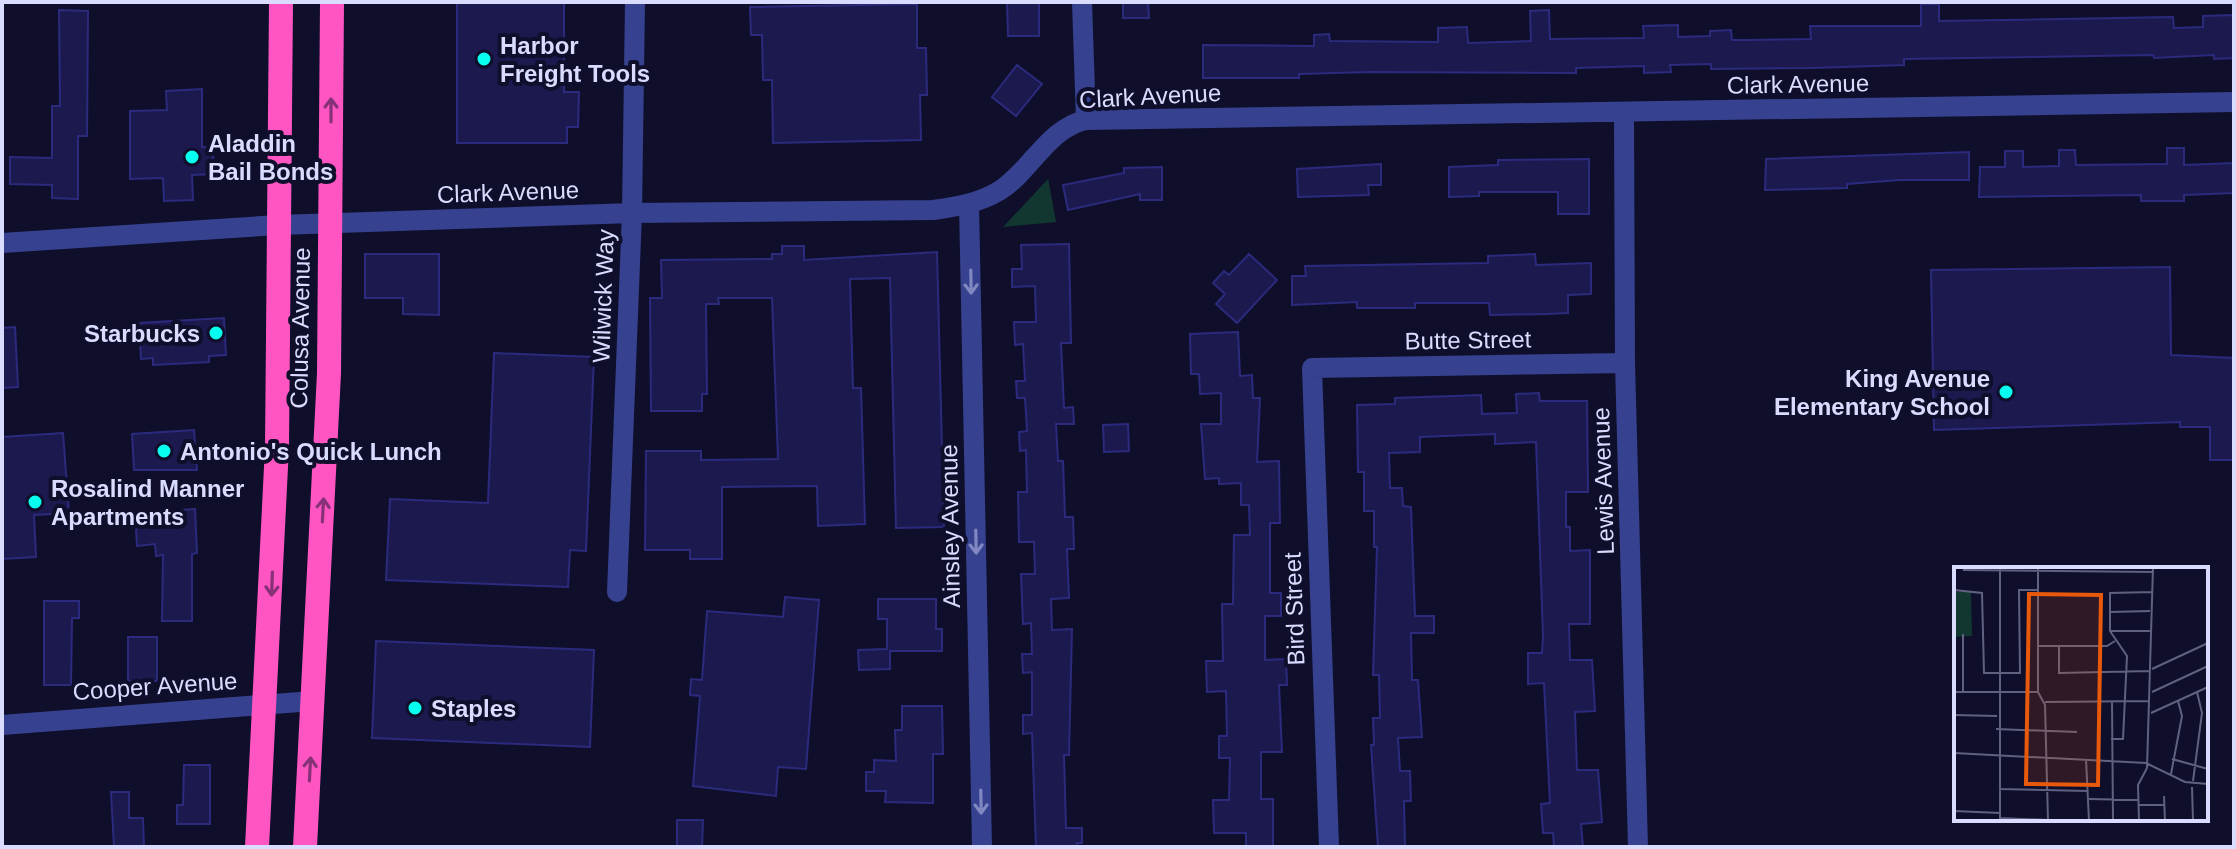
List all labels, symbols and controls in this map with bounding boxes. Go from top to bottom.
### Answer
place label: Harbor Freight Tools [500,32,650,87]
marker: Harbor Freight Tools [475,50,493,68]
street label: Clark Avenue [1727,69,1869,99]
street label: Clark Avenue [1078,79,1222,113]
one-way arrow [323,97,339,124]
place label: Aladdin Bail Bonds [208,130,333,185]
marker: Aladdin Bail Bonds [183,148,201,166]
street label: Clark Avenue [436,176,580,208]
street label: Wilwick Way [587,229,619,363]
street label: Colusa Avenue [285,247,315,409]
one-way arrow [963,268,978,295]
place label: Starbucks [84,320,200,347]
marker: Starbucks [207,324,225,342]
street label: Butte Street [1404,325,1532,355]
place label: King Avenue Elementary School [1774,365,1990,420]
marker: King Avenue Elementary School [1997,383,2015,401]
street label: Lewis Avenue [1587,407,1619,555]
place label: Antonio's Quick Lunch [180,438,442,465]
marker: Antonio's Quick Lunch [155,442,173,460]
street label: Ainsley Avenue [935,444,965,608]
place label: Rosalind Manner Apartments [51,475,244,530]
marker: Rosalind Manner Apartments [26,493,44,511]
one-way arrow [316,497,331,523]
one-way arrow [968,528,984,555]
street label: Bird Street [1279,552,1309,666]
inset map [1954,567,2208,821]
one-way arrow [264,570,279,597]
street label: Cooper Avenue [72,667,238,705]
place label: Staples [431,695,516,722]
marker: Staples [406,699,424,717]
one-way arrow [303,756,318,783]
one-way arrow [973,788,989,815]

